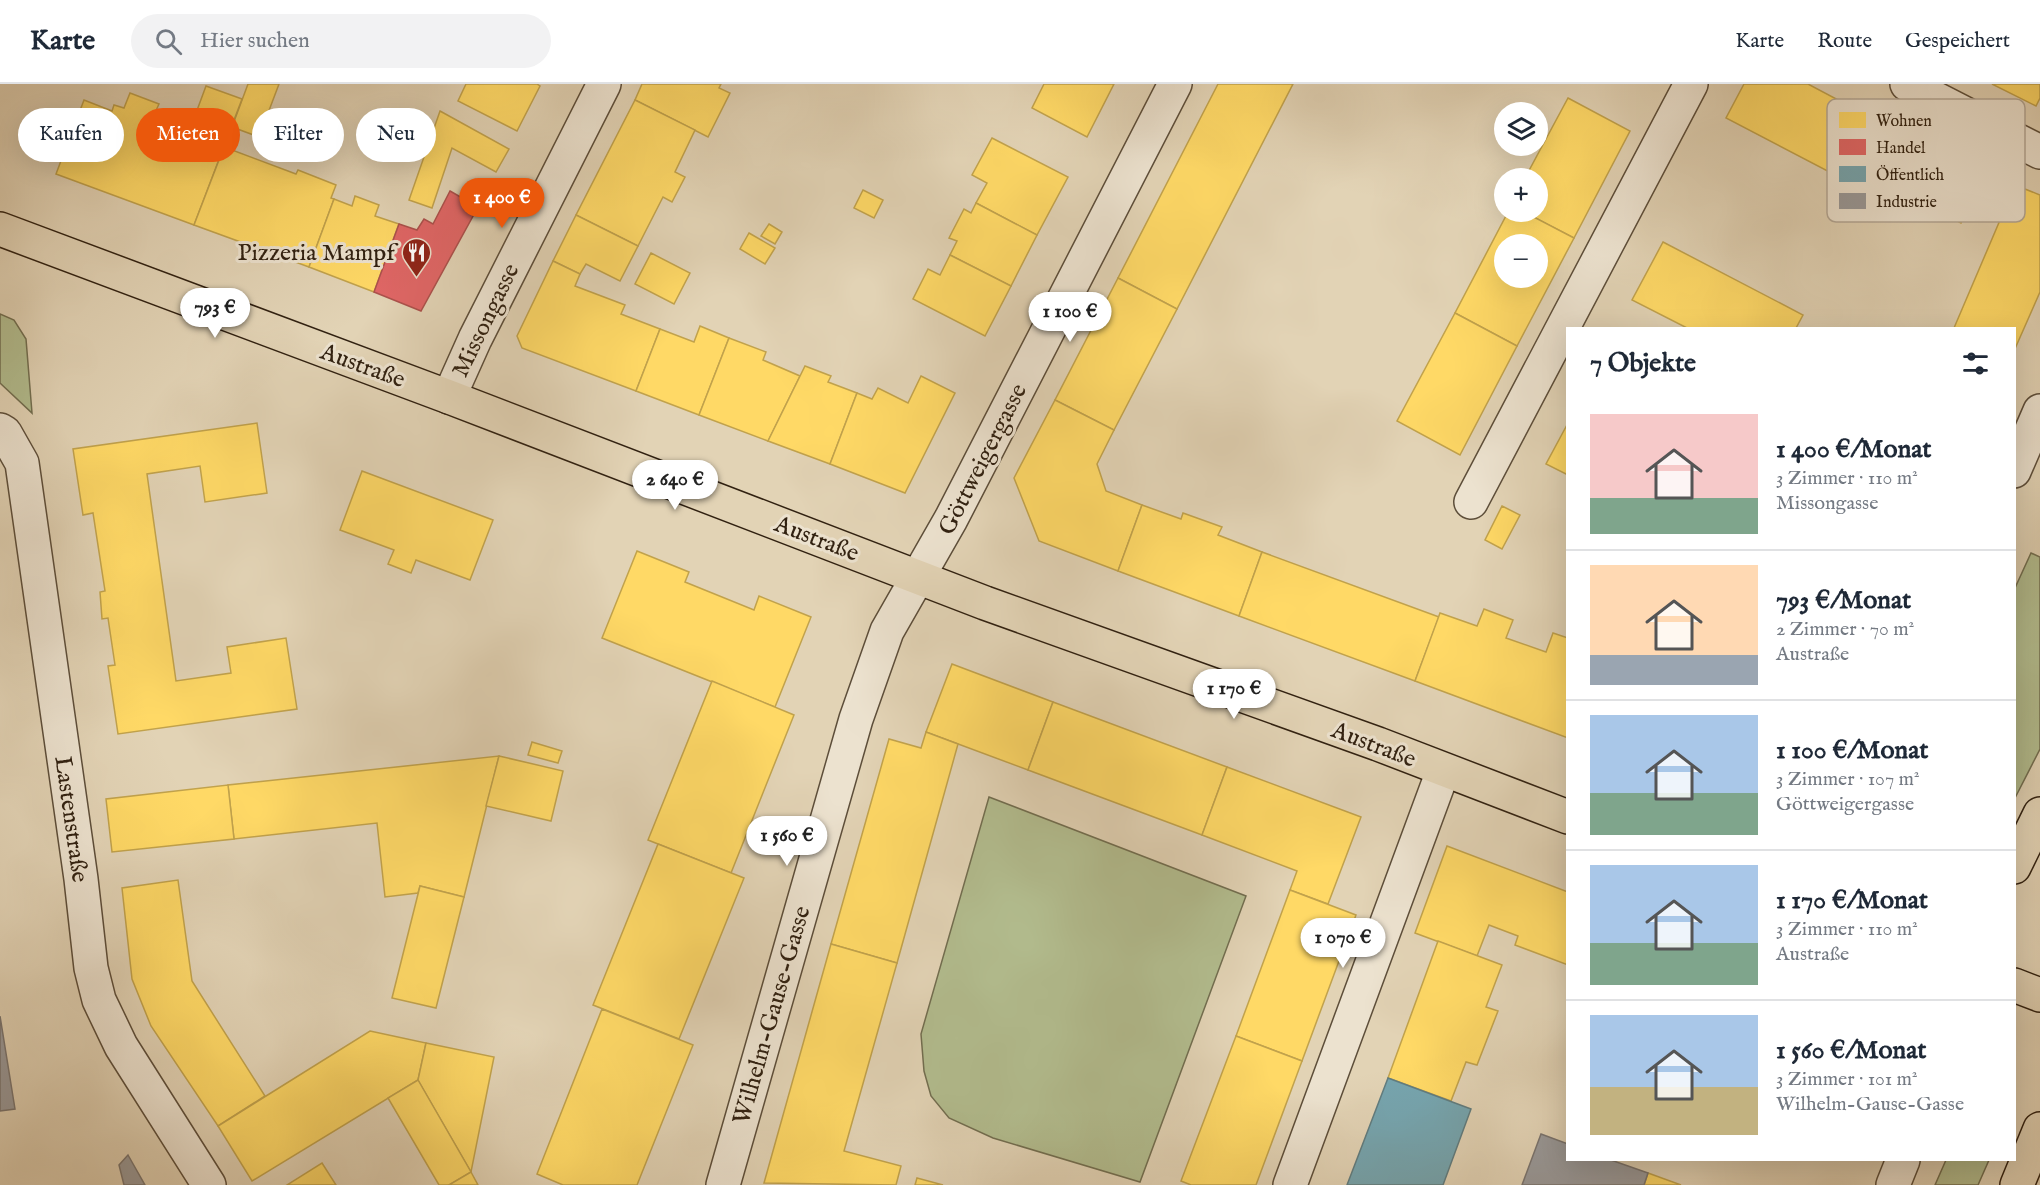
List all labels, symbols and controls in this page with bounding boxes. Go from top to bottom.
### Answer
search box [131,14,551,68]
text: Karte [30,24,95,59]
icon: search [152,25,185,58]
text: Hier suchen [200,27,310,55]
text: Karte [1735,28,1784,55]
text: Route [1817,28,1872,55]
text: Gespeichert [1905,28,2010,55]
legend [1827,99,2025,222]
map controls [1494,102,1548,288]
button: layers [1494,102,1548,156]
chip: Kaufen [18,108,124,162]
chip: Mieten [136,108,240,162]
chip: Filter [252,108,344,162]
chip: Neu [356,108,436,162]
text: Wohnen [1876,112,1932,132]
text: Handel [1876,139,1926,159]
text: Öffentlich [1876,165,1945,186]
button: + [1494,168,1548,222]
pin: 1 400 € [447,178,557,229]
text: 1 400 € [473,185,531,210]
text: Industrie [1876,193,1937,213]
button: − [1494,234,1548,288]
restaurant icon: Pizzeria Mampf [400,236,432,278]
place label: Pizzeria Mampf [238,238,399,269]
street label: Missongasse [446,259,527,383]
pin: 793 € [173,288,257,339]
pin: 1 100 € [1015,292,1125,343]
text: 793 € [194,295,236,320]
text: 1 100 € [1043,299,1097,324]
street label: Austraße [315,336,409,396]
text: 7 Objekte [1590,347,1696,380]
icon: filters [1959,347,1992,380]
street label: Göttweigergasse [932,379,1035,541]
text: 1 400 €/Monat [1776,433,1932,466]
icon: home [1638,438,1710,510]
pin: 2 640 € [620,460,730,511]
text: 3 Zimmer · 110 m² [1776,466,1918,491]
text: 2 640 € [646,467,704,492]
text: Missongasse [1776,491,1878,516]
street label: Austraße [769,509,863,570]
text: 793 €/Monat [1776,584,1911,617]
icon: home [1638,589,1710,661]
text: 2 Zimmer · 70 m² [1776,617,1914,642]
text: Austraße [1776,642,1849,667]
pin: 1 170 € [1179,669,1289,720]
text: 1 170 € [1207,676,1261,701]
street label: Austraße [1326,715,1420,776]
text: 1 100 €/Monat [1776,734,1928,767]
icon: home [1638,739,1710,811]
street label: Lastenstraße [46,754,95,884]
text: 3 Zimmer · 107 m² [1776,767,1920,792]
text: Göttweigergasse [1776,792,1914,817]
pin: 1 560 € [732,816,842,867]
text: 1 560 € [760,823,814,848]
text: 1 170 €/Monat [1776,884,1928,917]
icon: home [1638,889,1710,961]
street label: Wilhelm-Gause-Gasse [726,903,818,1128]
text: 3 Zimmer · 110 m² [1776,917,1918,942]
pin: 1 070 € [1288,918,1398,969]
text: 1 070 € [1315,925,1371,950]
text: Austraße [1776,942,1849,967]
text: 1 560 €/Monat [1776,1034,1926,1067]
icon: home [1638,1039,1710,1111]
text: 3 Zimmer · 101 m² [1776,1067,1918,1092]
text: Wilhelm-Gause-Gasse [1776,1092,1964,1117]

